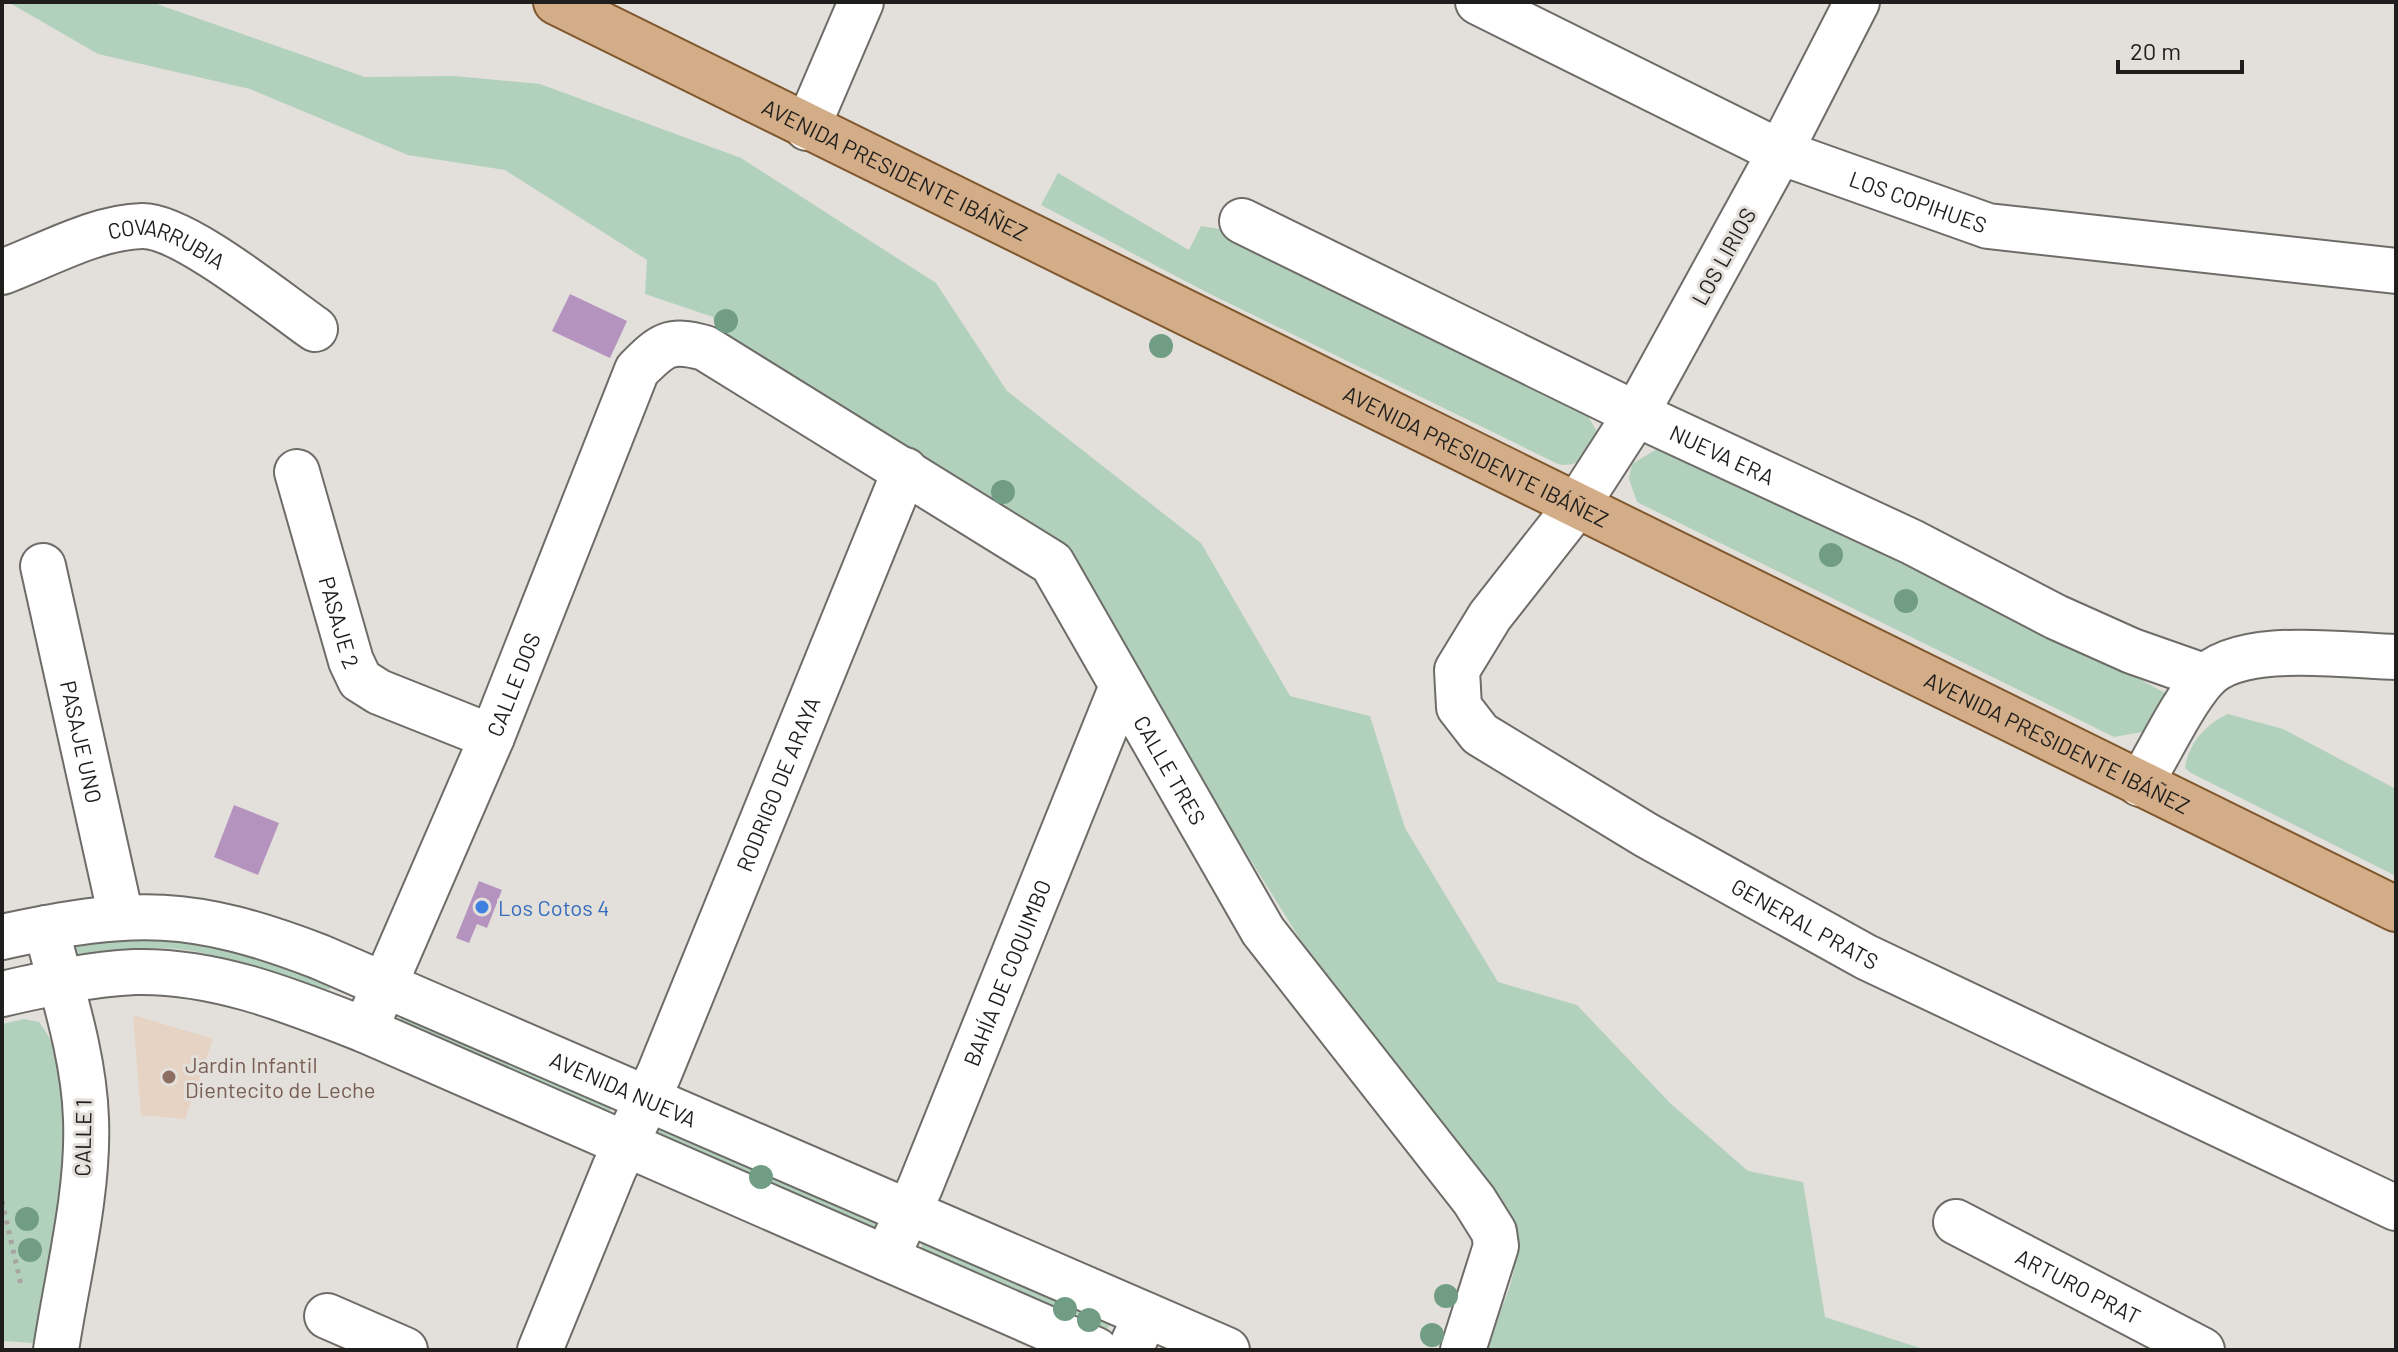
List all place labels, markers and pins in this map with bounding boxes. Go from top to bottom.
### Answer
place label: Los Cotos 4 [498,894,609,920]
marker: Los Cotos 4 [473,898,491,916]
place label: Jardin Infantil Dientecito de Leche [185,1051,376,1102]
marker: Jardin Infantil Dientecito de Leche [160,1068,178,1086]

